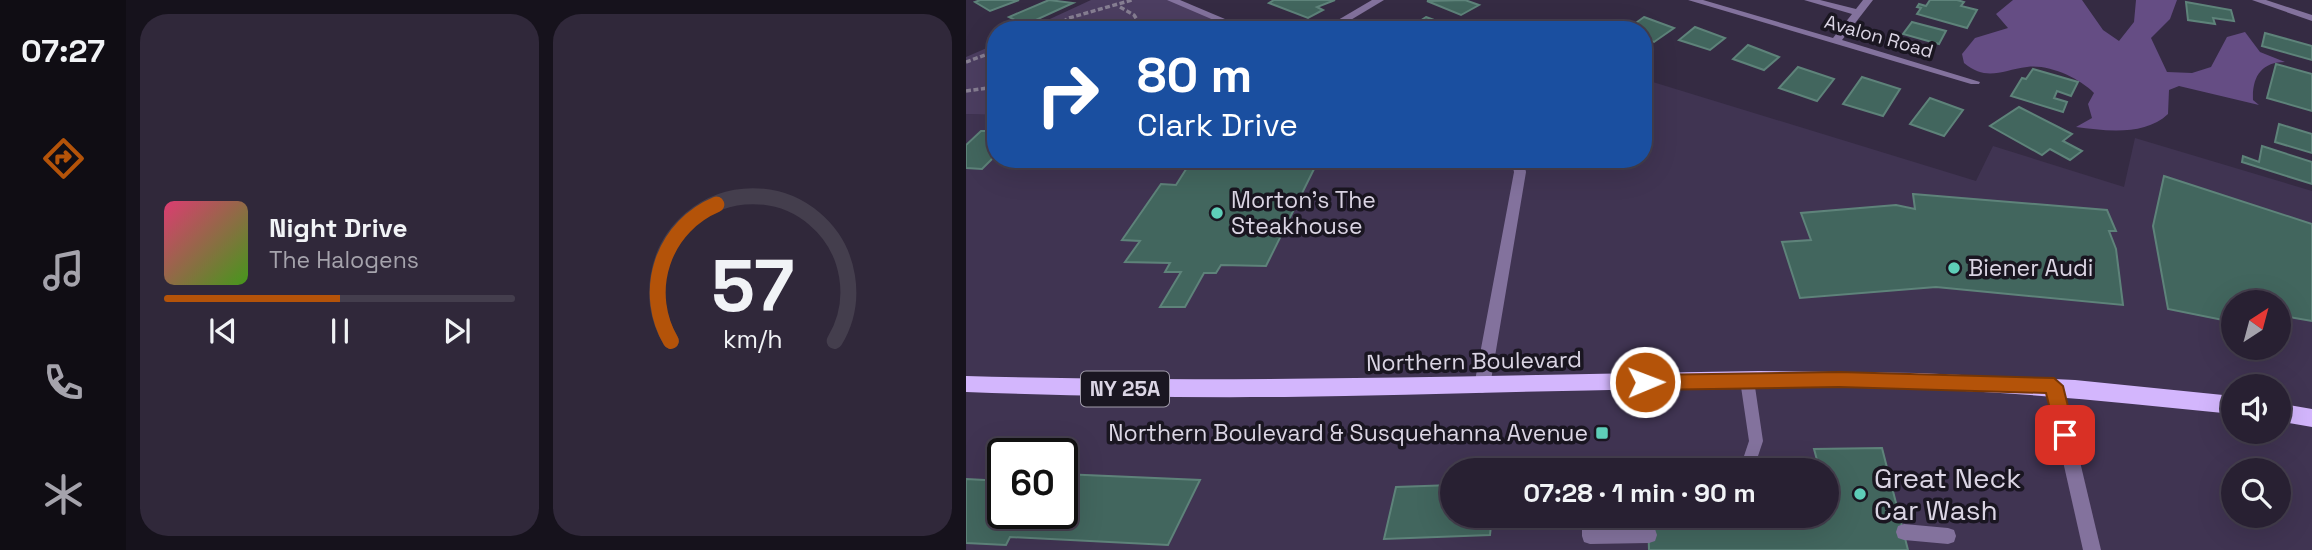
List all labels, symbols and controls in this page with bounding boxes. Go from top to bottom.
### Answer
street label: Avalon Road [1822,9,1936,64]
text: 07:27 [21,31,105,71]
text: 80 m [1137,44,1252,106]
icon: right [1022,49,1113,140]
text: Clark Drive [1137,105,1298,145]
icon: directions [39,134,88,183]
place label: Morton's The Steakhouse [1231,185,1376,241]
marker: Morton's The Steakhouse [1209,205,1225,221]
text: Night Drive [269,211,407,245]
text: 57 [711,239,794,332]
text: The Halogens [269,245,419,275]
icon: music [39,246,88,295]
place label: Biener Audi [1968,253,2093,283]
marker: Biener Audi [1946,260,1962,276]
north arrow [2221,290,2291,360]
map controls [2221,290,2291,528]
icon: previous [204,312,242,350]
icon: pause [321,312,359,350]
icon: next [438,312,476,350]
text: km/h [723,323,782,355]
street label: Northern Boulevard [1366,344,1582,378]
position arrow [1608,345,1682,419]
icon: phone [39,358,88,407]
road number: NY 25A [1081,372,1169,406]
button: sound [2221,374,2291,444]
pin [2035,405,2095,465]
icon: arrive [2046,416,2084,454]
place label: Northern Boulevard & Susquehanna Avenue [1108,418,1588,448]
marker: Northern Boulevard & Susquehanna Avenue [1594,425,1610,441]
speed limit sign: 60 [987,438,1078,529]
button: search [2221,458,2291,528]
place label: Great Neck Car Wash [1874,460,2021,528]
icon: climate [39,470,88,519]
text: 07:28 · 1 min · 90 m [1523,476,1756,510]
marker: Great Neck Car Wash [1852,486,1868,502]

